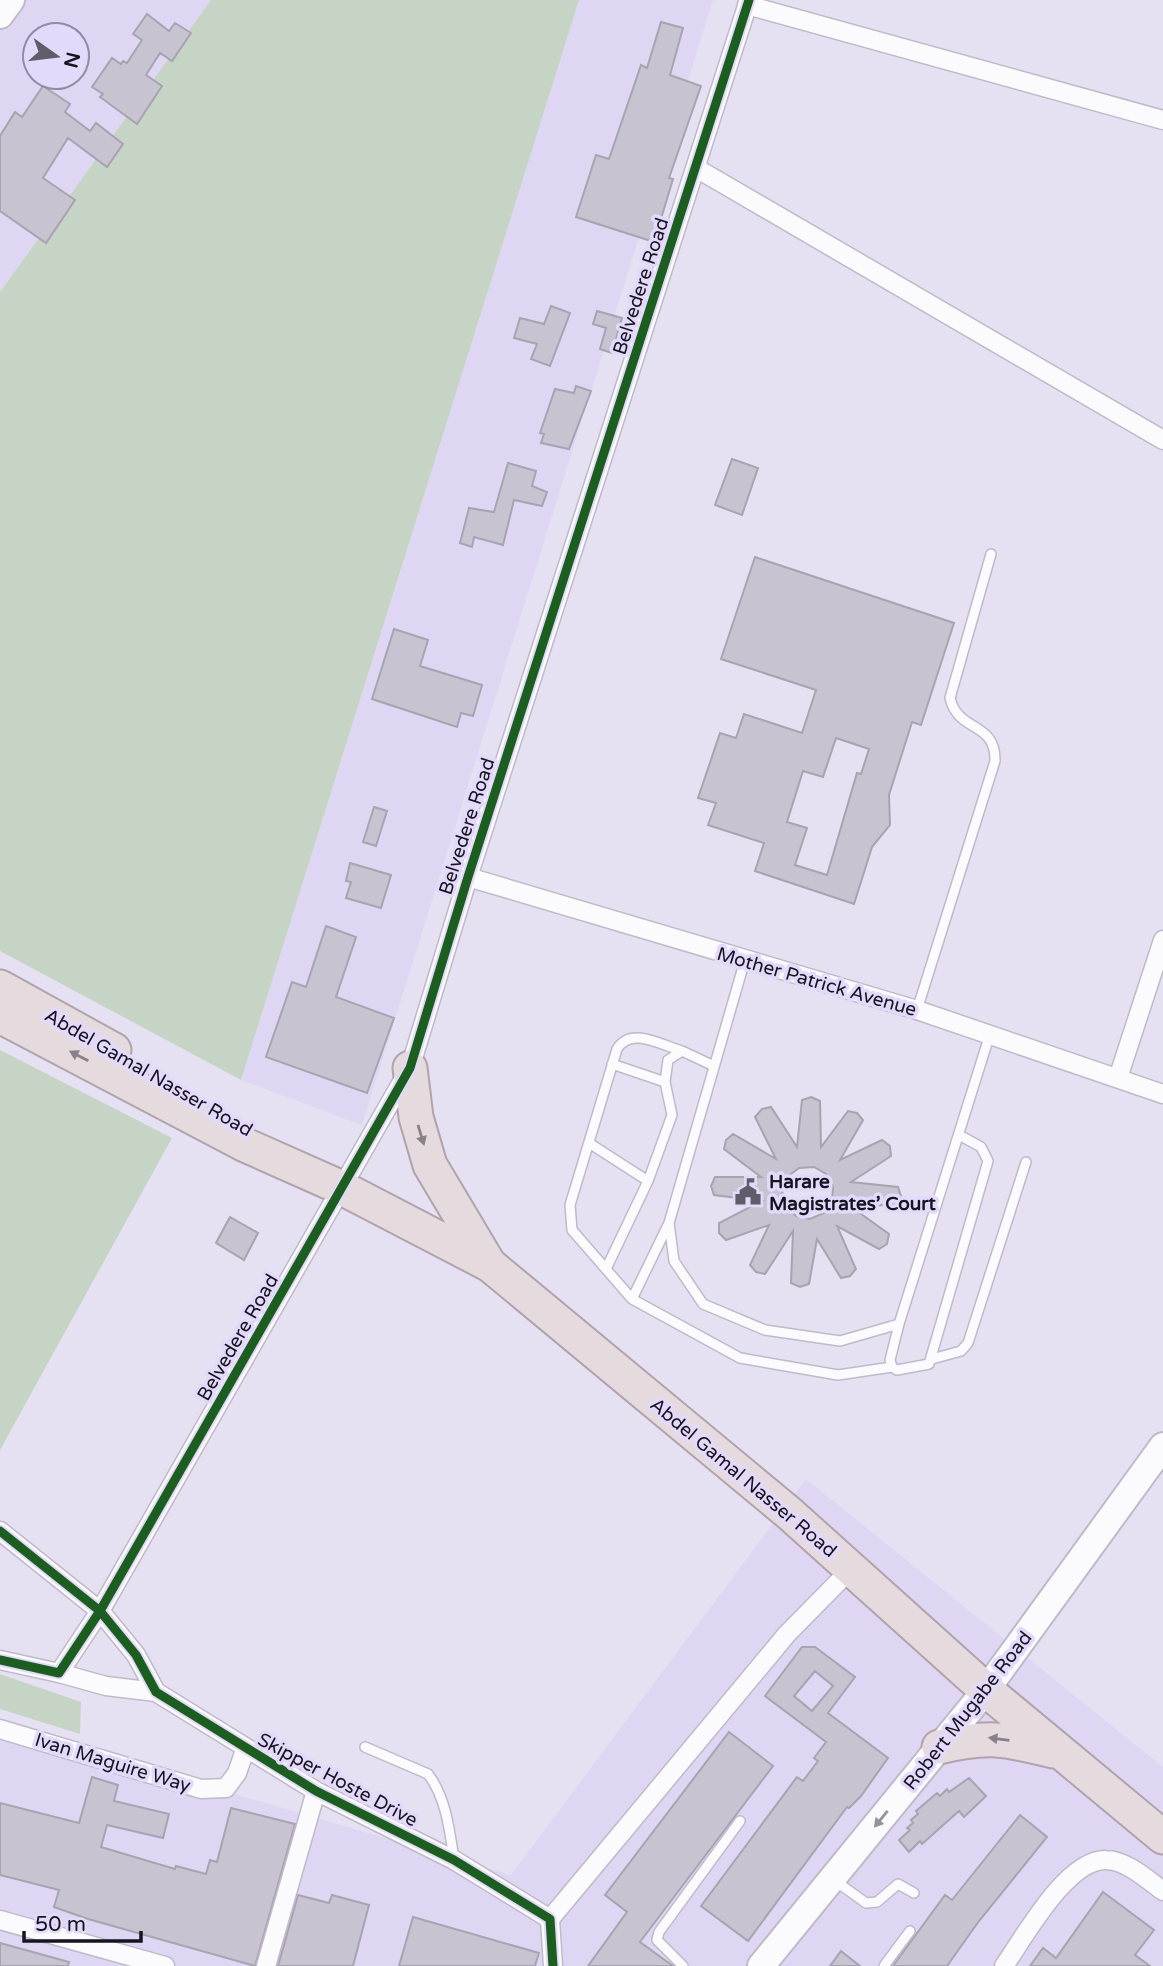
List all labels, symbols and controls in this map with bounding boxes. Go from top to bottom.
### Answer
north arrow [21,21,91,91]
text: N [59,50,84,70]
street label: Belvedere Road [608,215,673,357]
street label: Belvedere Road [434,755,499,897]
street label: Mother Patrick Avenue [714,943,919,1021]
street label: Abdel Gamal Nasser Road [41,1004,256,1141]
one-way arrow [69,1051,89,1062]
one-way arrow [416,1125,427,1146]
place label: Harare Magistrates’ Court [769,1171,937,1216]
public building icon: Harare Magistrates’ Court [733,1177,763,1207]
street label: Belvedere Road [193,1270,283,1405]
street label: Abdel Gamal Nasser Road [646,1393,841,1562]
street label: Robert Mugabe Road [899,1627,1037,1794]
street label: Skipper Hoste Drive [254,1728,421,1831]
street label: Ivan Maguire Way [32,1729,193,1797]
one-way arrow [988,1734,1010,1745]
one-way arrow [873,1809,888,1827]
scale bar [24,1899,142,1943]
text: 50 m [35,1912,86,1937]

